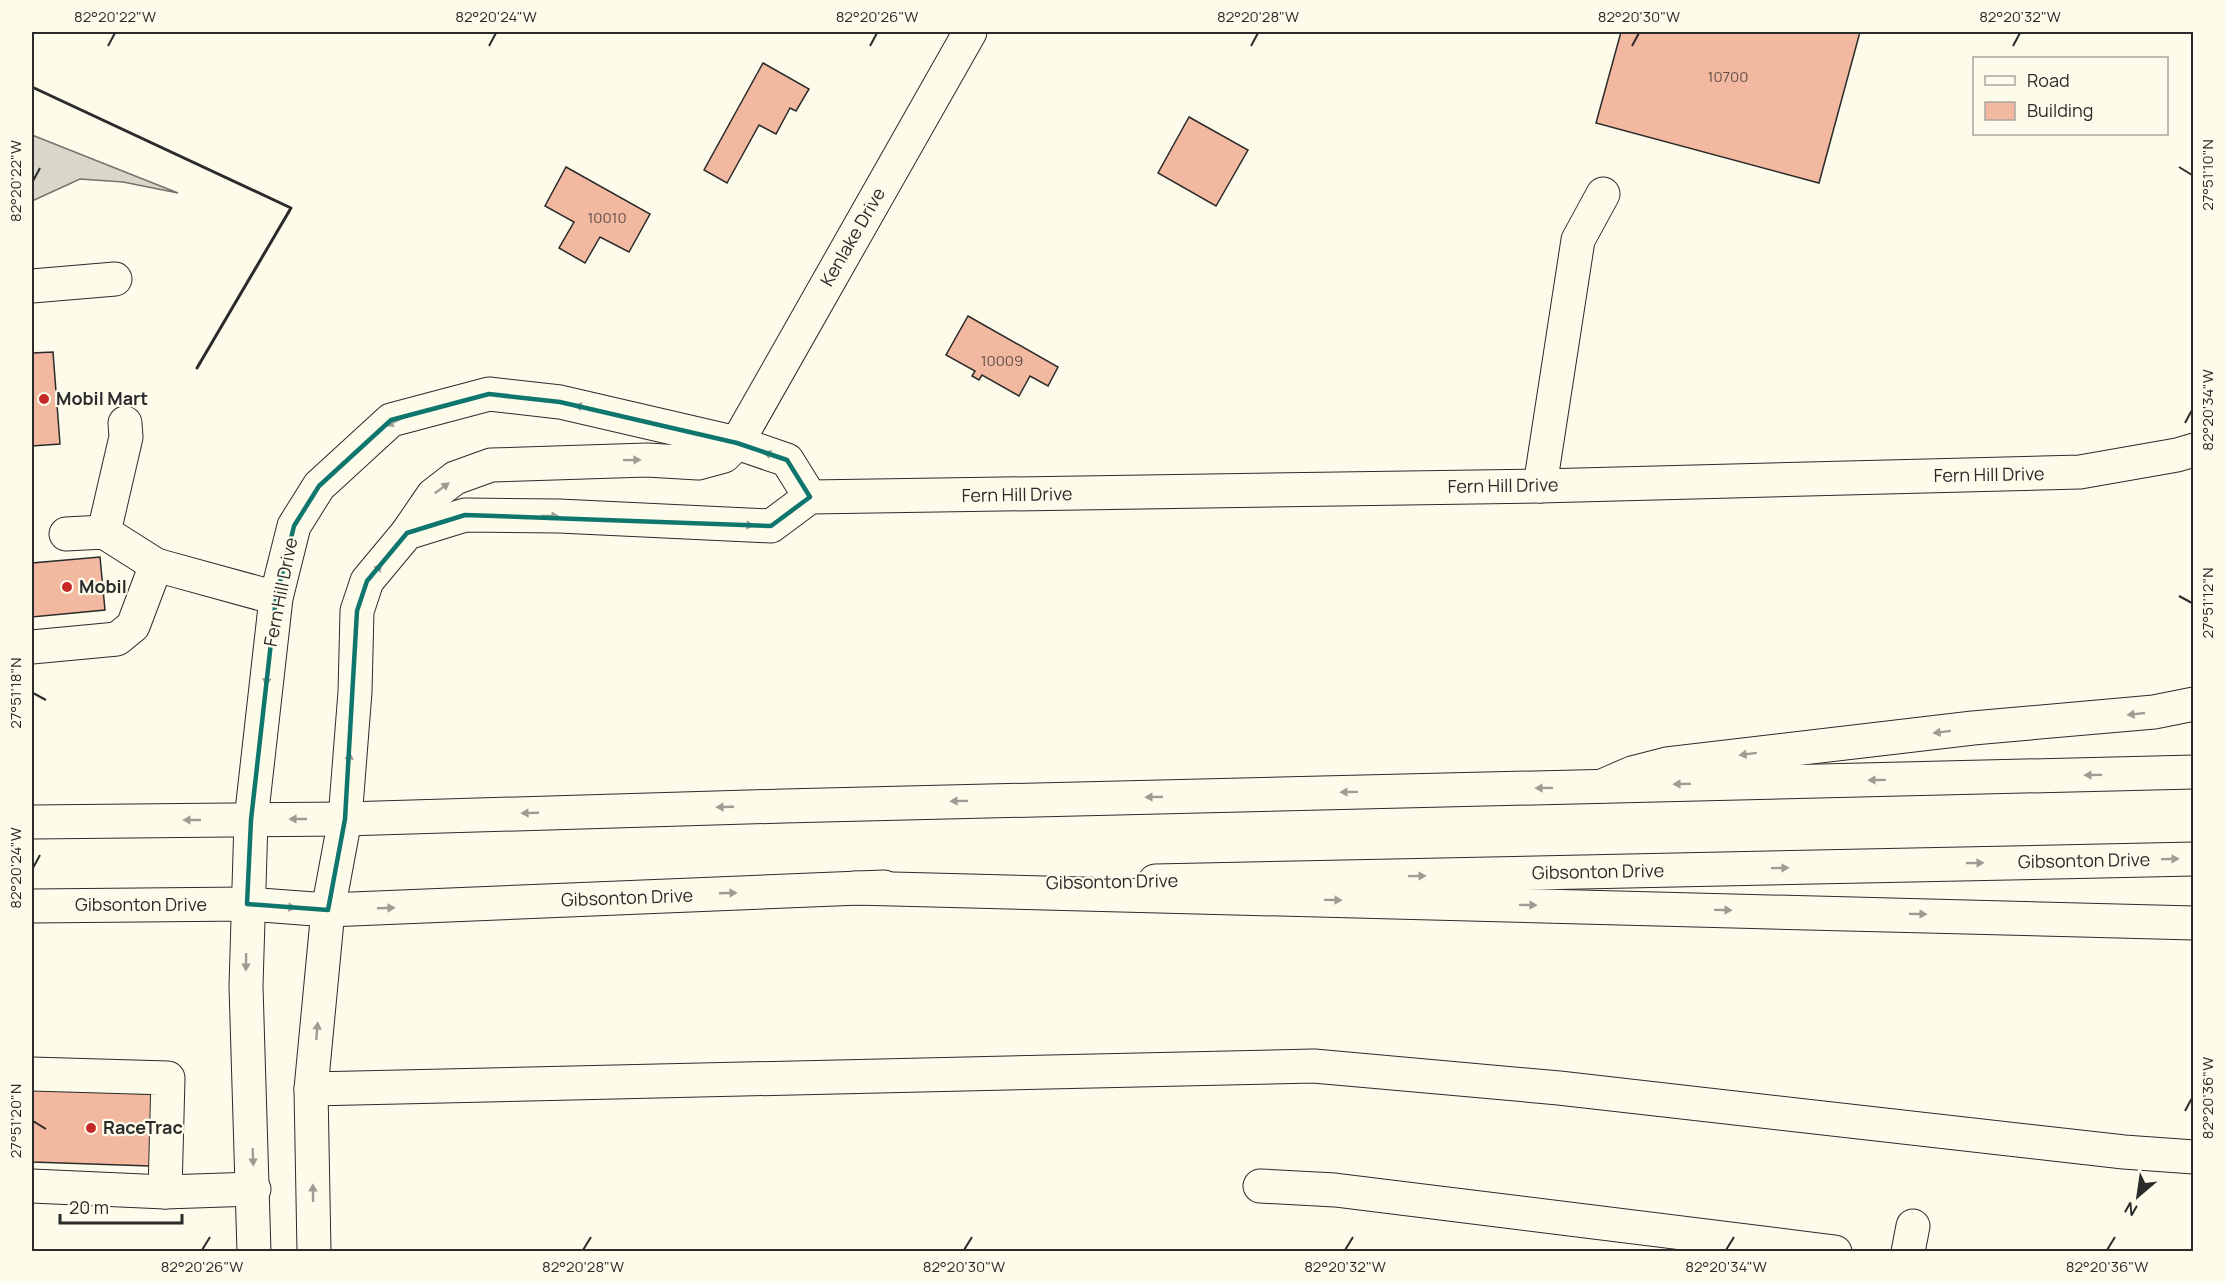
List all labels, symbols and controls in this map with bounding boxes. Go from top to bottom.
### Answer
text: 82°20'22"W [74,6,156,27]
text: 82°20'24"W [455,6,537,27]
text: 82°20'26"W [836,6,918,27]
text: 82°20'28"W [1217,6,1299,27]
text: 82°20'30"W [1598,6,1680,27]
text: 82°20'32"W [1979,6,2061,27]
legend [1973,57,2168,135]
house number: 10700 [1708,66,1748,87]
text: Road [2027,68,2070,92]
text: Building [2027,98,2093,122]
text: 27°51'10"N [2197,139,2218,211]
text: 82°20'22"W [5,140,26,222]
street label: Kenlake Drive [814,183,890,290]
house number: 10010 [587,207,627,228]
house number: 10009 [981,350,1023,371]
text: 82°20'34"W [2197,369,2218,451]
place label: Mobil Mart [56,386,148,410]
marker: Mobil Mart [37,392,51,406]
one-way arrow [574,402,593,411]
one-way arrow [385,416,403,426]
one-way arrow [763,449,781,459]
one-way arrow [622,455,641,465]
street label: Fern Hill Drive [1933,461,2045,487]
street label: Fern Hill Drive [1447,472,1559,498]
street label: Fern Hill Drive [961,481,1073,507]
one-way arrow [435,482,450,494]
one-way arrow [541,511,560,521]
one-way arrow [735,520,754,529]
street label: Fern Hill Drive [258,535,302,648]
one-way arrow [369,563,382,579]
text: 27°51'12"N [2197,567,2218,639]
place label: Mobil [79,574,127,598]
marker: Mobil [60,580,74,594]
text: 27°51'18"N [5,657,26,729]
one-way arrow [262,667,271,686]
one-way arrow [2126,709,2145,719]
one-way arrow [1932,727,1951,737]
one-way arrow [1738,749,1757,759]
one-way arrow [345,751,354,770]
one-way arrow [2084,770,2103,779]
one-way arrow [1868,775,1887,785]
one-way arrow [1673,780,1692,789]
one-way arrow [1534,783,1553,792]
one-way arrow [1339,788,1358,797]
one-way arrow [1144,792,1163,802]
one-way arrow [949,797,968,806]
one-way arrow [716,803,735,812]
one-way arrow [521,809,540,818]
one-way arrow [288,814,307,824]
one-way arrow [183,815,202,825]
text: 82°20'24"W [5,827,26,909]
street label: Gibsonton Drive [2018,847,2150,873]
one-way arrow [2160,854,2179,864]
street label: Gibsonton Drive [1532,858,1664,884]
one-way arrow [1965,859,1984,868]
one-way arrow [1770,863,1789,872]
street label: Gibsonton Drive [1046,868,1178,894]
one-way arrow [1407,871,1426,880]
street label: Gibsonton Drive [561,883,693,911]
one-way arrow [719,889,738,898]
street label: Gibsonton Drive [75,892,207,916]
one-way arrow [1323,895,1342,905]
one-way arrow [1518,900,1537,909]
one-way arrow [278,902,297,912]
one-way arrow [377,903,396,912]
one-way arrow [1713,905,1732,914]
one-way arrow [1908,910,1927,919]
one-way arrow [242,953,251,972]
one-way arrow [312,1021,322,1040]
text: 82°20'36"W [2197,1057,2218,1139]
text: 27°51'20"N [5,1084,26,1158]
place label: RaceTrac [103,1115,183,1139]
marker: RaceTrac [84,1121,98,1135]
one-way arrow [249,1148,258,1167]
north arrow [2108,1166,2168,1226]
one-way arrow [308,1184,318,1203]
scale bar [60,1187,182,1225]
text: 20 m [69,1195,109,1219]
text: N [2120,1197,2141,1222]
text: 82°20'26"W [161,1256,243,1277]
text: 82°20'28"W [542,1256,624,1277]
text: 82°20'30"W [923,1256,1005,1277]
text: 82°20'32"W [1304,1256,1386,1277]
text: 82°20'34"W [1685,1256,1767,1277]
text: 82°20'36"W [2066,1256,2148,1277]

